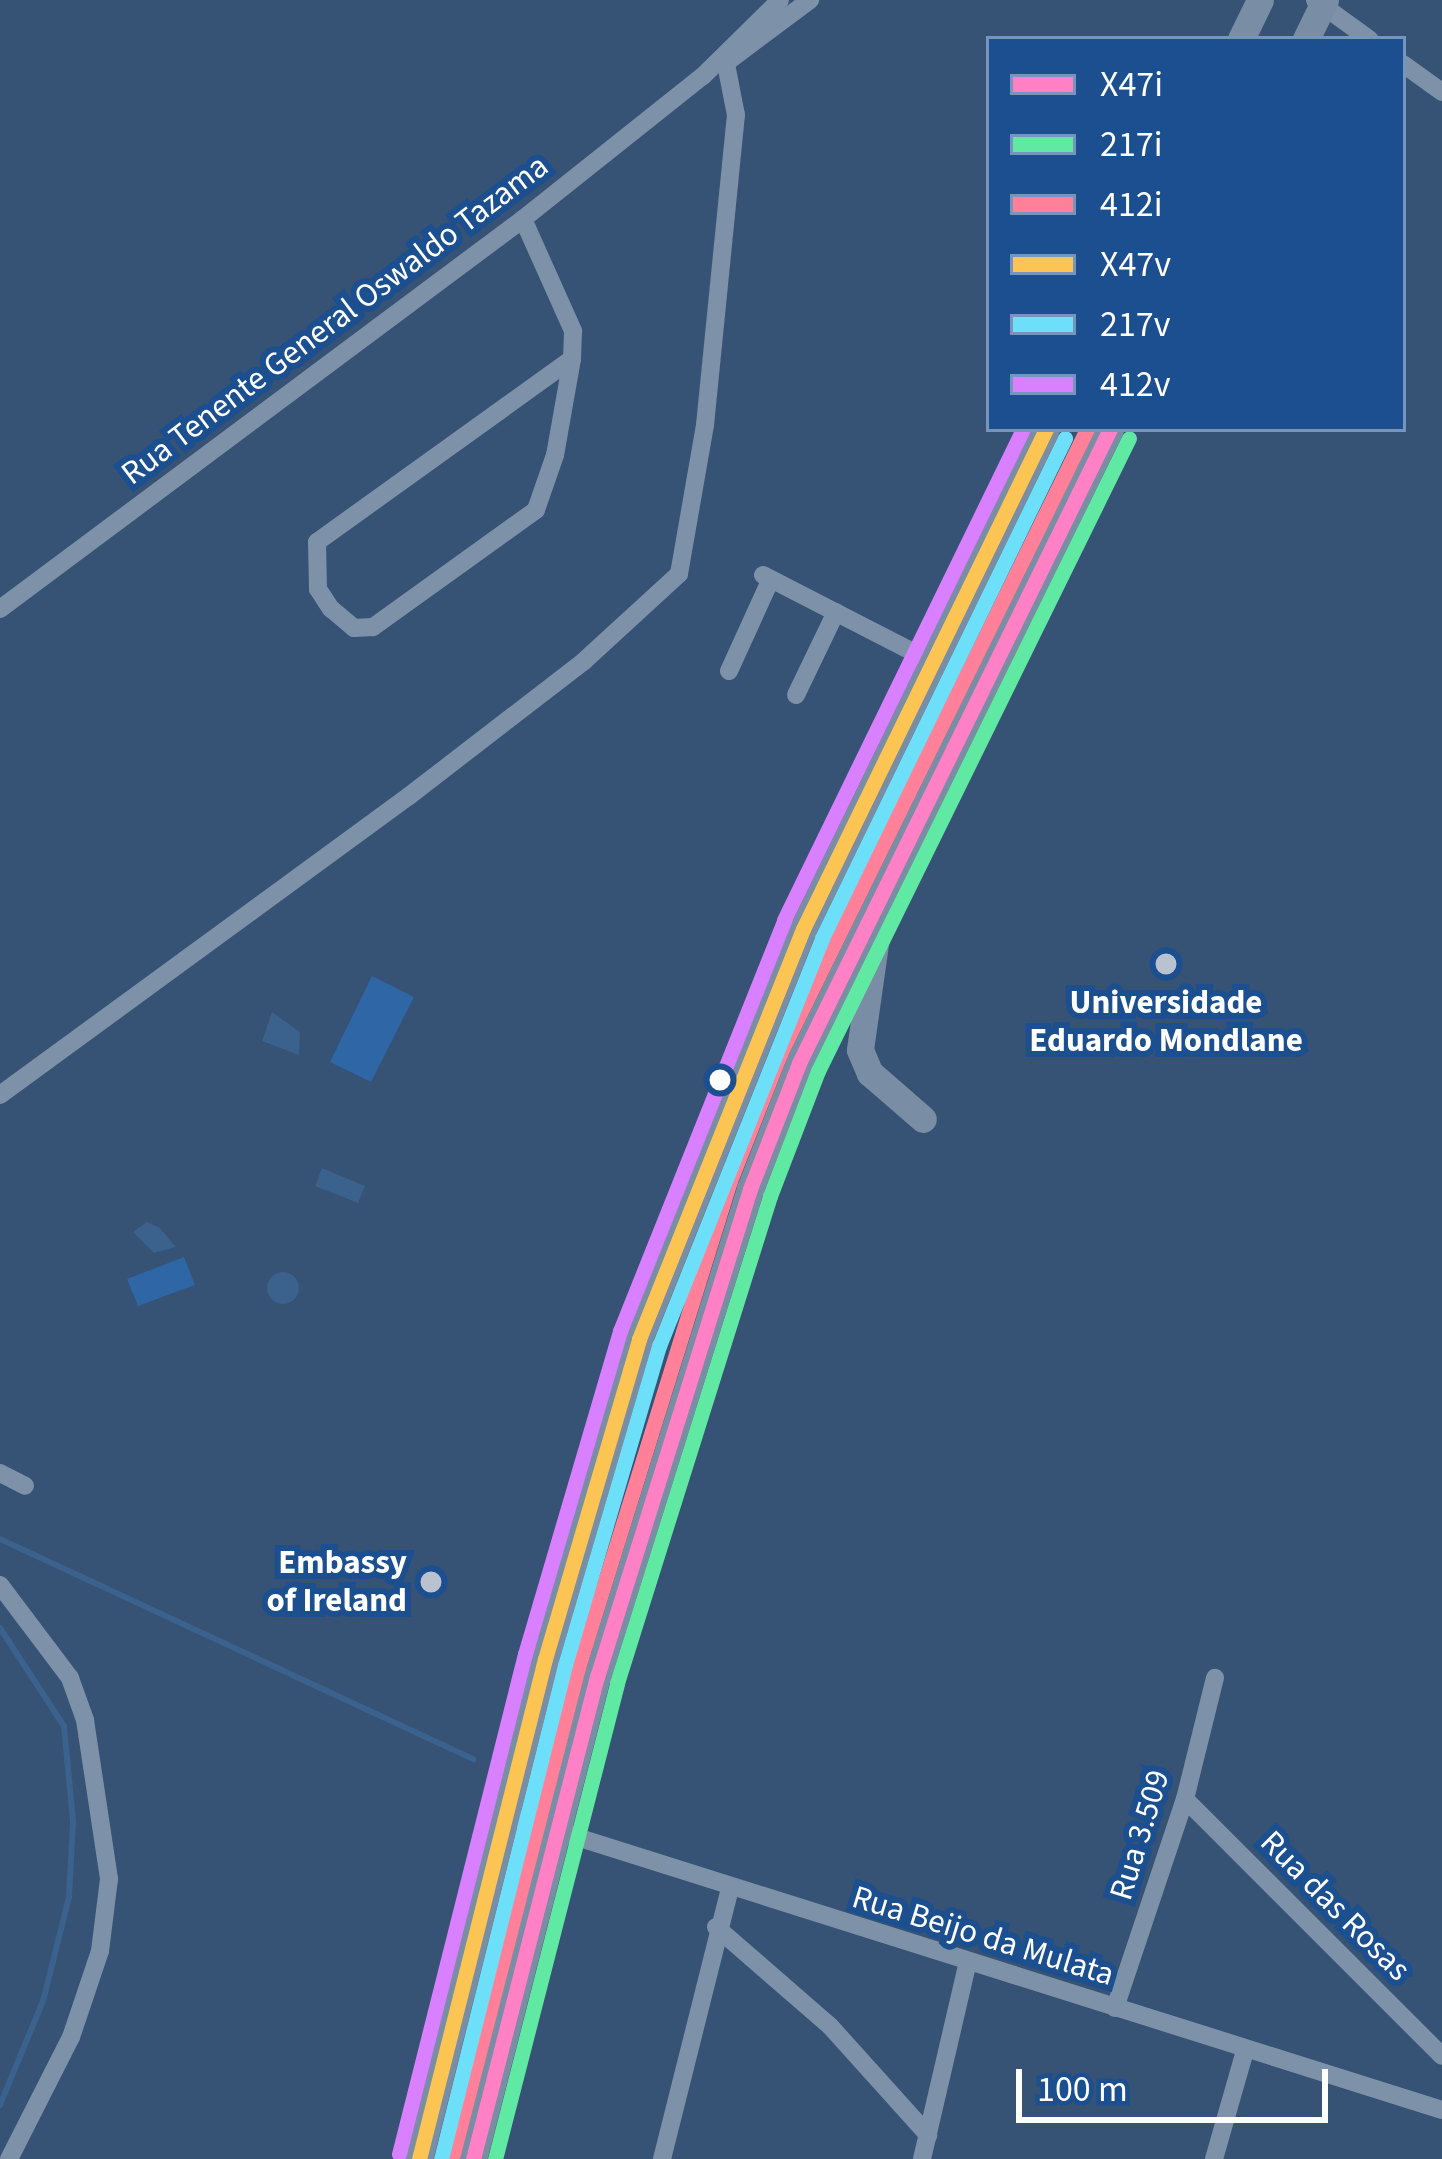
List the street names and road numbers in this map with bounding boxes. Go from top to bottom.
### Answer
street label: Rua Tenente General Oswaldo Tazama [114,146,556,494]
street label: Rua 3.509 [1102,1765,1178,1905]
street label: Rua das Rosas [1252,1823,1418,1989]
street label: Rua Beijo da Mulata [847,1877,1119,1995]

